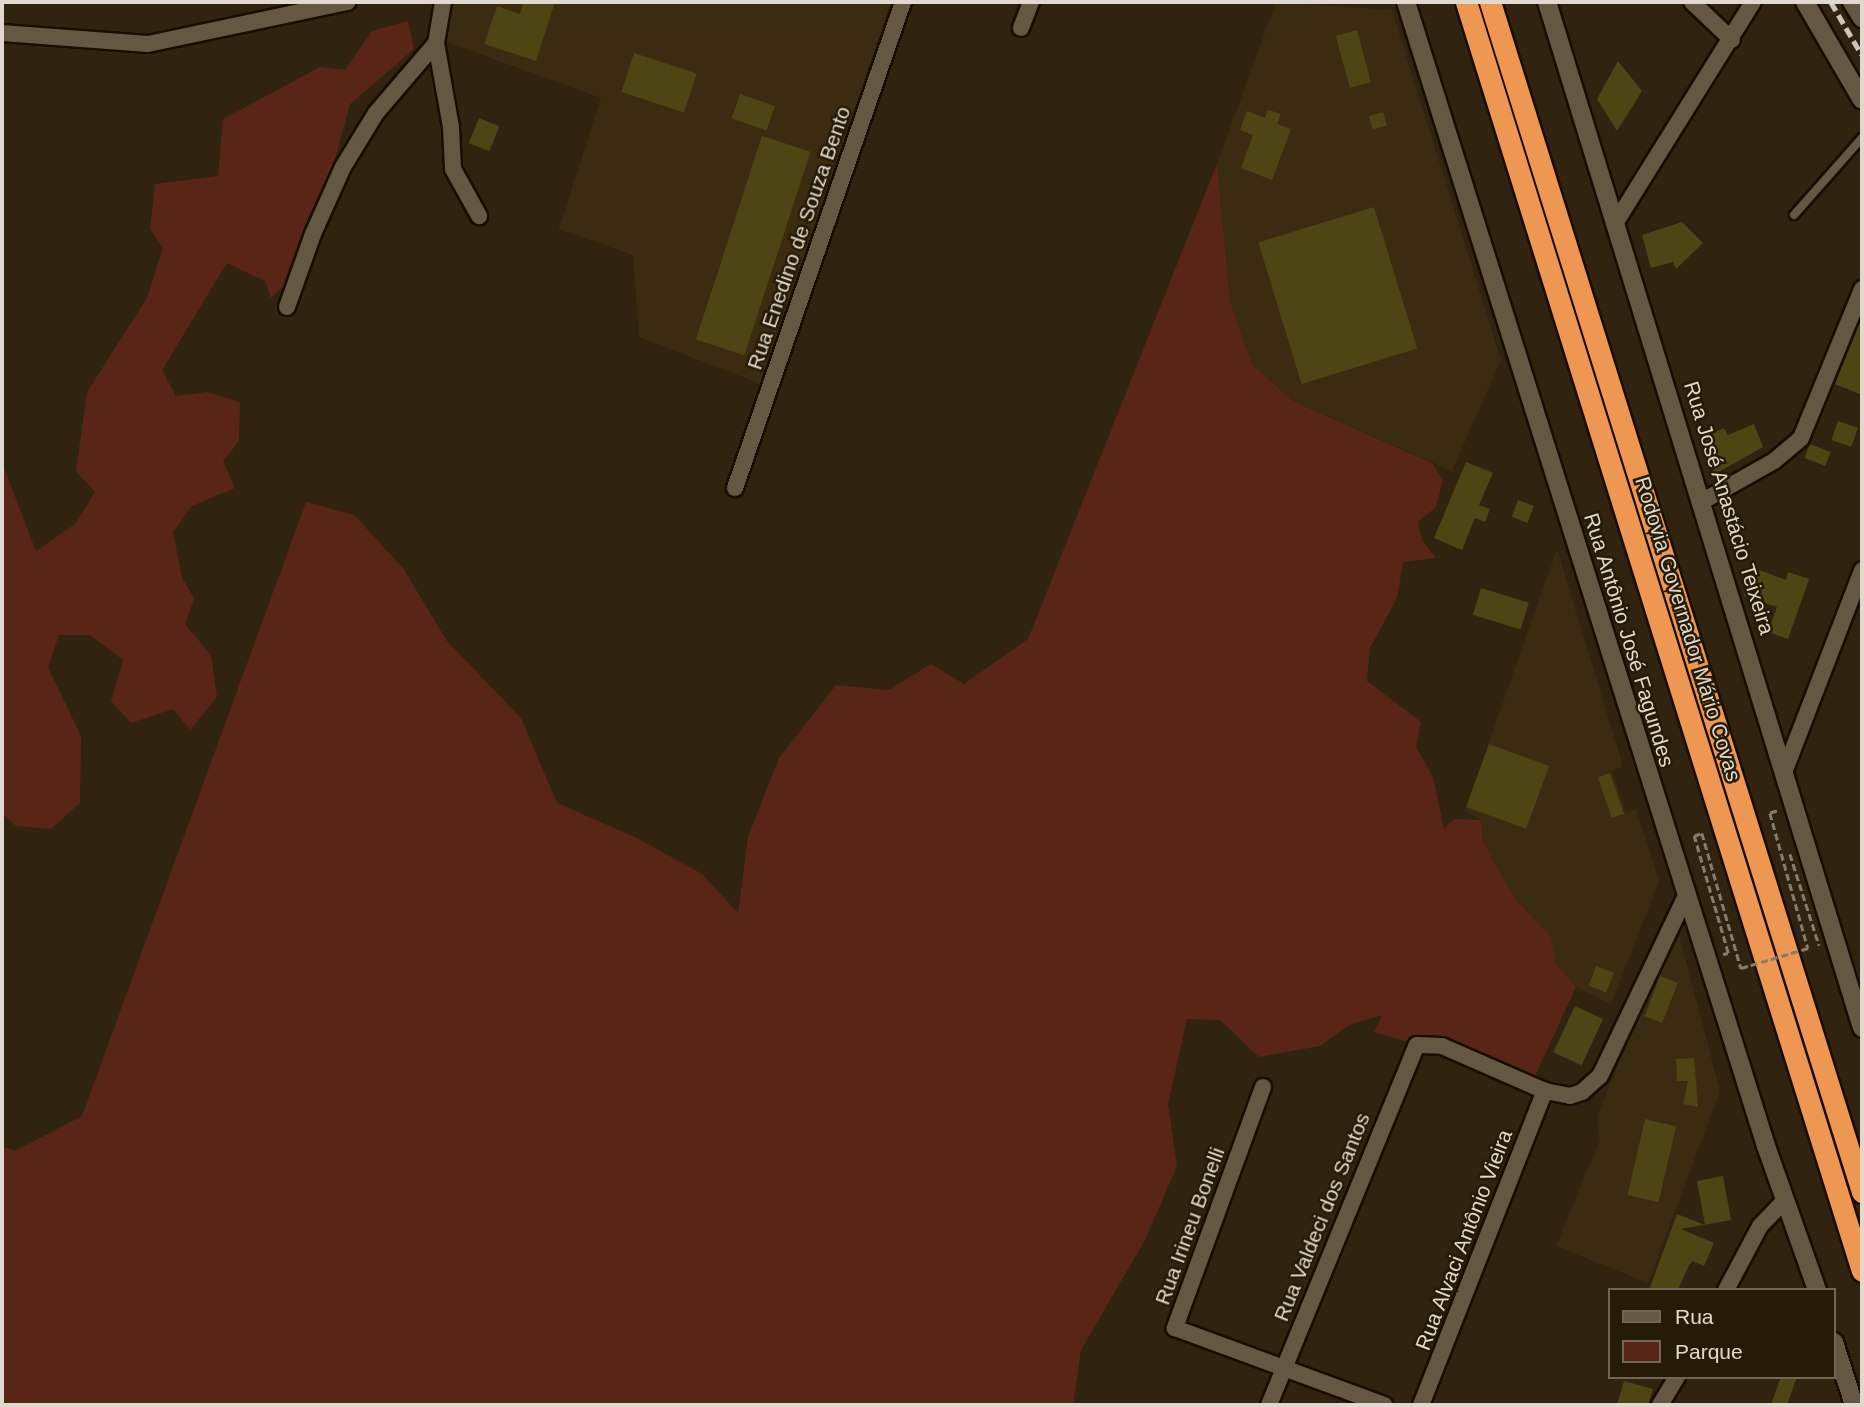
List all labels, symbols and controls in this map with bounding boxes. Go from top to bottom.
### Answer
street label: Rua Enedino de Souza Bento [742,103,856,373]
street label: Rua José Anastácio Teixeira [1678,378,1780,638]
street label: Rodovia Governador Mário Covas [1630,474,1746,784]
street label: Rua Antônio José Fagundes [1578,510,1680,770]
street label: Rua Valdeci dos Santos [1269,1109,1375,1325]
street label: Rua Alvaci Antônio Vieira [1410,1125,1518,1355]
street label: Rua Irineu Bonelli [1150,1144,1230,1308]
legend [1608,1288,1836,1379]
text: Rua [1675,1305,1714,1328]
text: Parque [1675,1340,1743,1363]

